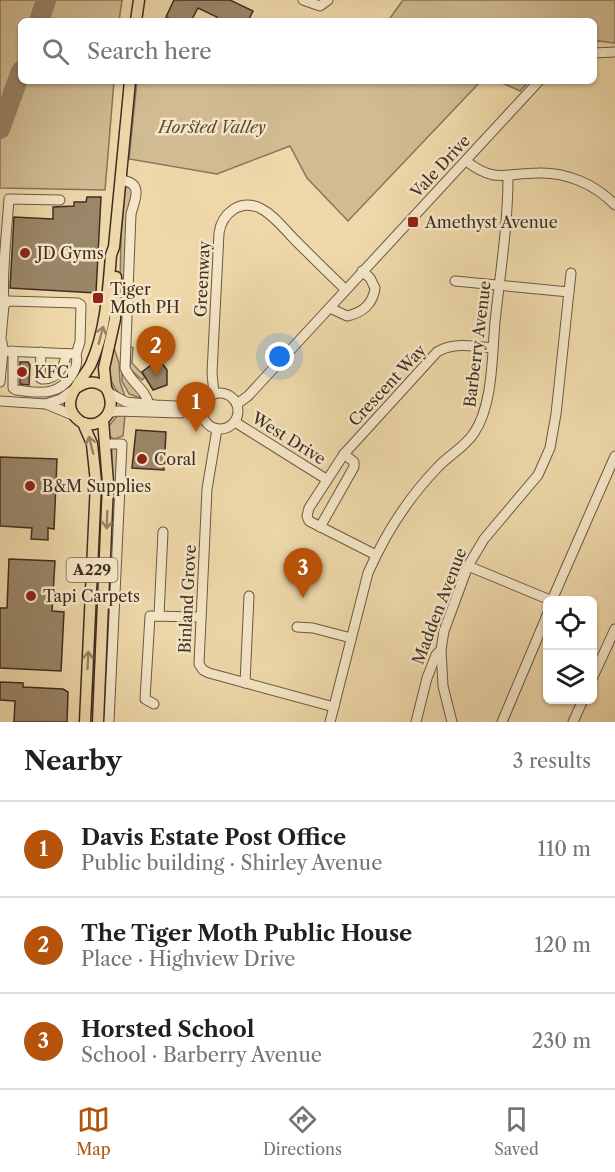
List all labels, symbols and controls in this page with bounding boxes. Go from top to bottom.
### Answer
search box [18,18,597,84]
icon: search [39,35,72,68]
text: Search here [87,38,212,65]
park label: Horsted Valley [156,117,266,137]
street label: Vale Drive [405,131,474,202]
place label: Amethyst Avenue [424,212,558,232]
marker: Amethyst Avenue [406,215,420,229]
street label: Greenway [190,239,214,318]
place label: JD Gyms [34,243,104,263]
marker: JD Gyms [18,246,32,260]
place label: Tiger Moth PH [110,279,180,317]
street label: Barberry Avenue [459,280,495,408]
marker: Tiger Moth PH [91,291,105,305]
one-way arrow [95,326,107,345]
pin: 2 [136,326,176,376]
street label: Crescent Way [344,339,431,430]
your location [265,342,294,371]
place label: KFC [34,362,69,382]
marker: KFC [15,365,29,379]
pin: 1 [176,382,216,432]
street label: West Drive [247,407,330,469]
one-way arrow [85,436,97,455]
place label: Coral [154,449,196,469]
marker: Coral [135,452,149,466]
place label: B&M Supplies [42,476,151,496]
marker: B&M Supplies [23,479,37,493]
one-way arrow [101,510,112,530]
street label: Binland Grove [174,544,200,654]
street label: Madden Avenue [408,545,470,667]
pin: 3 [284,548,322,598]
road number: A229 [66,558,118,582]
place label: Tapi Carpets [43,586,140,606]
marker: Tapi Carpets [24,589,38,603]
map controls [543,596,597,704]
button: locate [543,596,597,650]
button: layers [543,650,597,704]
one-way arrow [83,651,94,671]
text: Nearby [24,745,122,777]
text: 3 results [513,749,591,773]
text: Davis Estate Post Office [81,824,346,851]
text: 1 [39,837,48,861]
text: 110 m [538,837,591,861]
text: Public building · Shirley Avenue [81,851,382,875]
text: The Tiger Moth Public House [81,920,412,947]
text: 2 [38,933,49,957]
text: 120 m [534,933,591,957]
text: Place · Highview Drive [81,947,295,971]
text: Horsted School [81,1016,255,1043]
text: 3 [38,1029,49,1053]
text: 230 m [532,1029,591,1053]
text: School · Barberry Avenue [81,1043,322,1067]
tab: Map [76,1103,111,1159]
tab: Directions [263,1103,342,1159]
tab: Saved [494,1103,539,1159]

